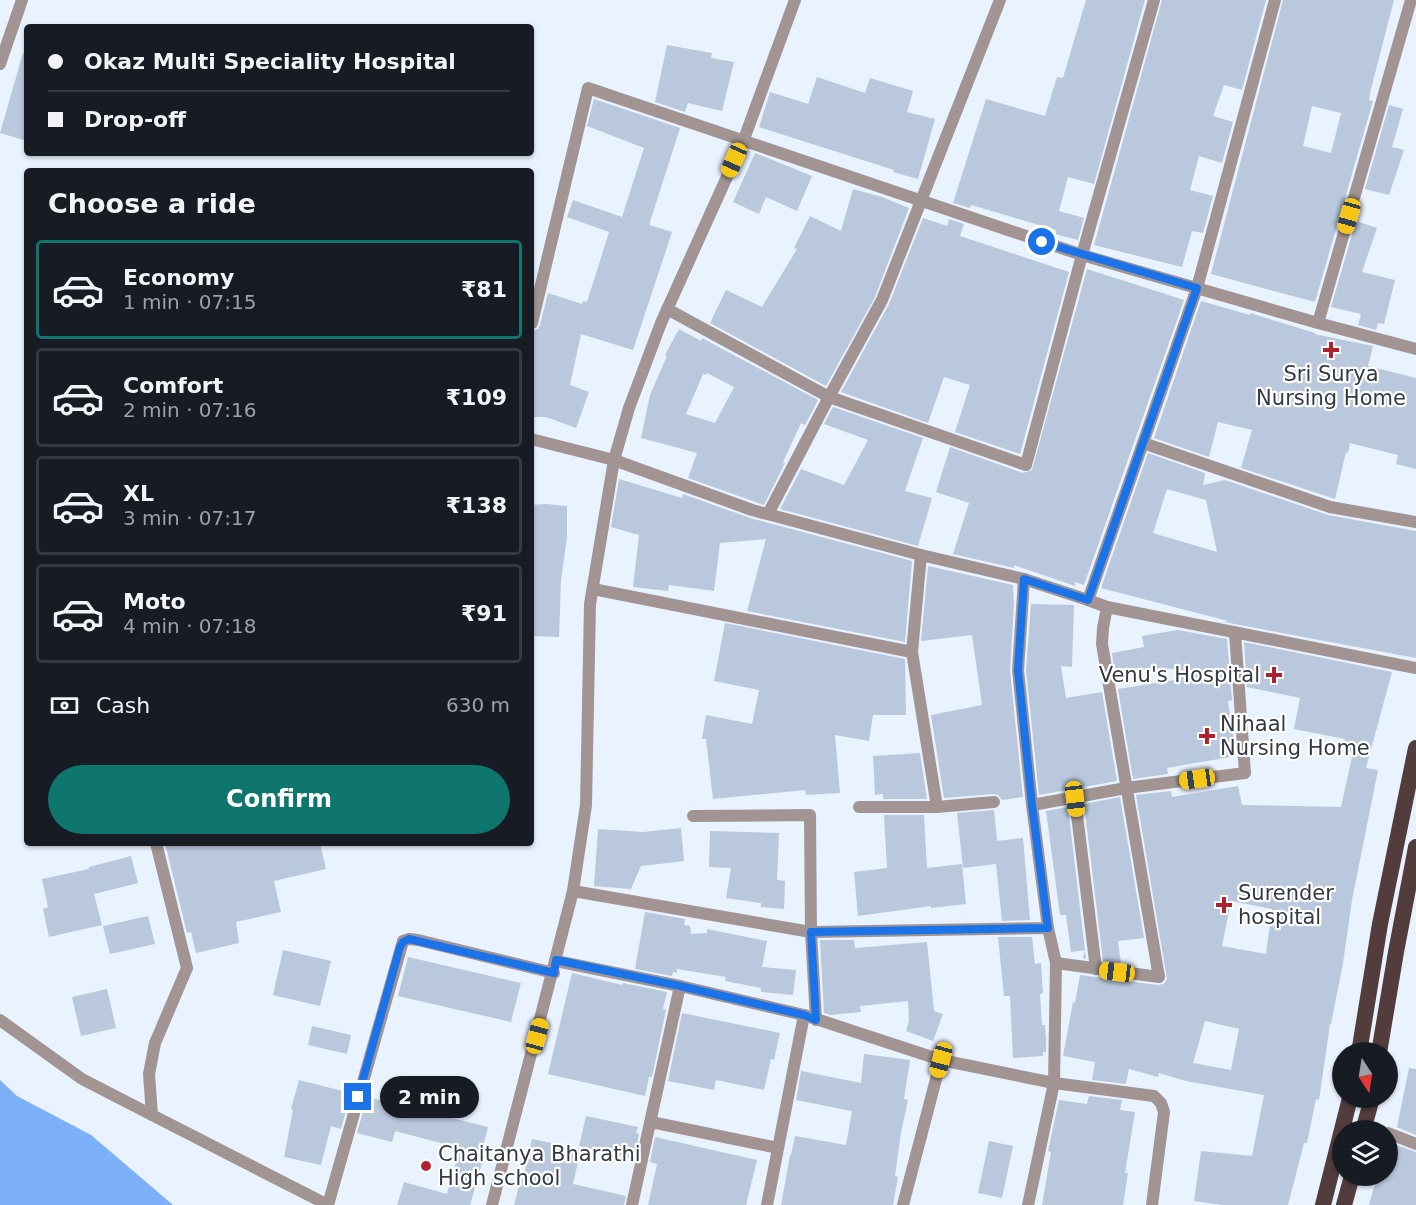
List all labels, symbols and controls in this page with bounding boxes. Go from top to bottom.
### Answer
text: Okaz Multi Speciality Hospital [84,49,456,74]
text: Drop-off [84,107,186,132]
car [718,140,750,180]
text: Choose a ride [48,188,256,219]
car [1335,196,1363,236]
route start [1028,228,1055,255]
icon: car [51,263,105,317]
text: Economy [123,265,234,290]
text: ₹81 [461,277,507,302]
text: 1 min · 07:15 [123,290,257,314]
marker: Sri Surya Nursing Home [1322,341,1340,359]
place label: Sri Surya Nursing Home [1256,362,1406,410]
icon: car [51,371,105,425]
text: Comfort [123,373,223,398]
text: ₹109 [446,385,507,410]
text: 2 min · 07:16 [123,398,257,422]
icon: car [51,479,105,533]
text: XL [123,481,154,506]
text: ₹138 [446,493,507,518]
text: 3 min · 07:17 [123,506,257,530]
icon: car [51,587,105,641]
text: Moto [123,589,186,614]
text: ₹91 [461,601,507,626]
text: 4 min · 07:18 [123,614,257,638]
place label: Venu's Hospital [1099,663,1260,687]
marker: Venu's Hospital [1265,666,1283,684]
icon: cash [48,689,81,722]
text: Cash [96,693,150,718]
text: 630 m [446,693,510,717]
place label: Nihaal Nursing Home [1220,712,1370,760]
marker: Nihaal Nursing Home [1198,727,1216,745]
button: Confirm [48,765,510,834]
car [1178,768,1216,790]
car [1064,780,1086,818]
place label: Surender hospital [1238,881,1334,929]
marker: Surender hospital [1215,896,1233,914]
car [1098,961,1136,983]
car [524,1016,550,1056]
car [928,1040,954,1080]
north arrow [1332,1042,1398,1108]
map controls [1332,1042,1398,1186]
callout: 2 min [379,1076,478,1118]
route end [344,1083,371,1110]
text: 2 min [398,1085,461,1109]
button: layers [1332,1120,1398,1186]
place label: Chaitanya Bharathi High school [438,1142,641,1190]
marker: Chaitanya Bharathi High school [419,1159,433,1173]

